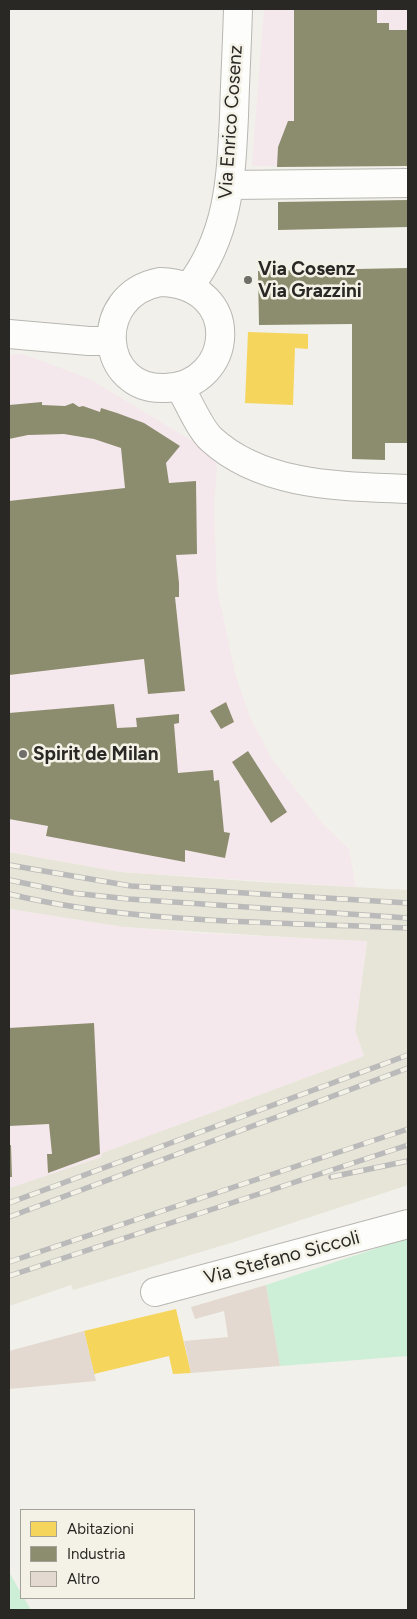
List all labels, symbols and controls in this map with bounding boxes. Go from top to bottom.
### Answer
street label: Via Enrico Cosenz [214,44,248,200]
place label: Via Cosenz Via Grazzini [258,258,362,302]
marker: Via Cosenz Via Grazzini [242,274,254,286]
place label: Spirit de Milan [33,743,158,765]
marker: Spirit de Milan [17,748,29,760]
street label: Via Stefano Siccoli [202,1226,362,1290]
legend [20,1509,195,1599]
text: Abitazioni [67,1520,134,1538]
text: Industria [67,1545,125,1563]
text: Altro [67,1570,100,1588]

